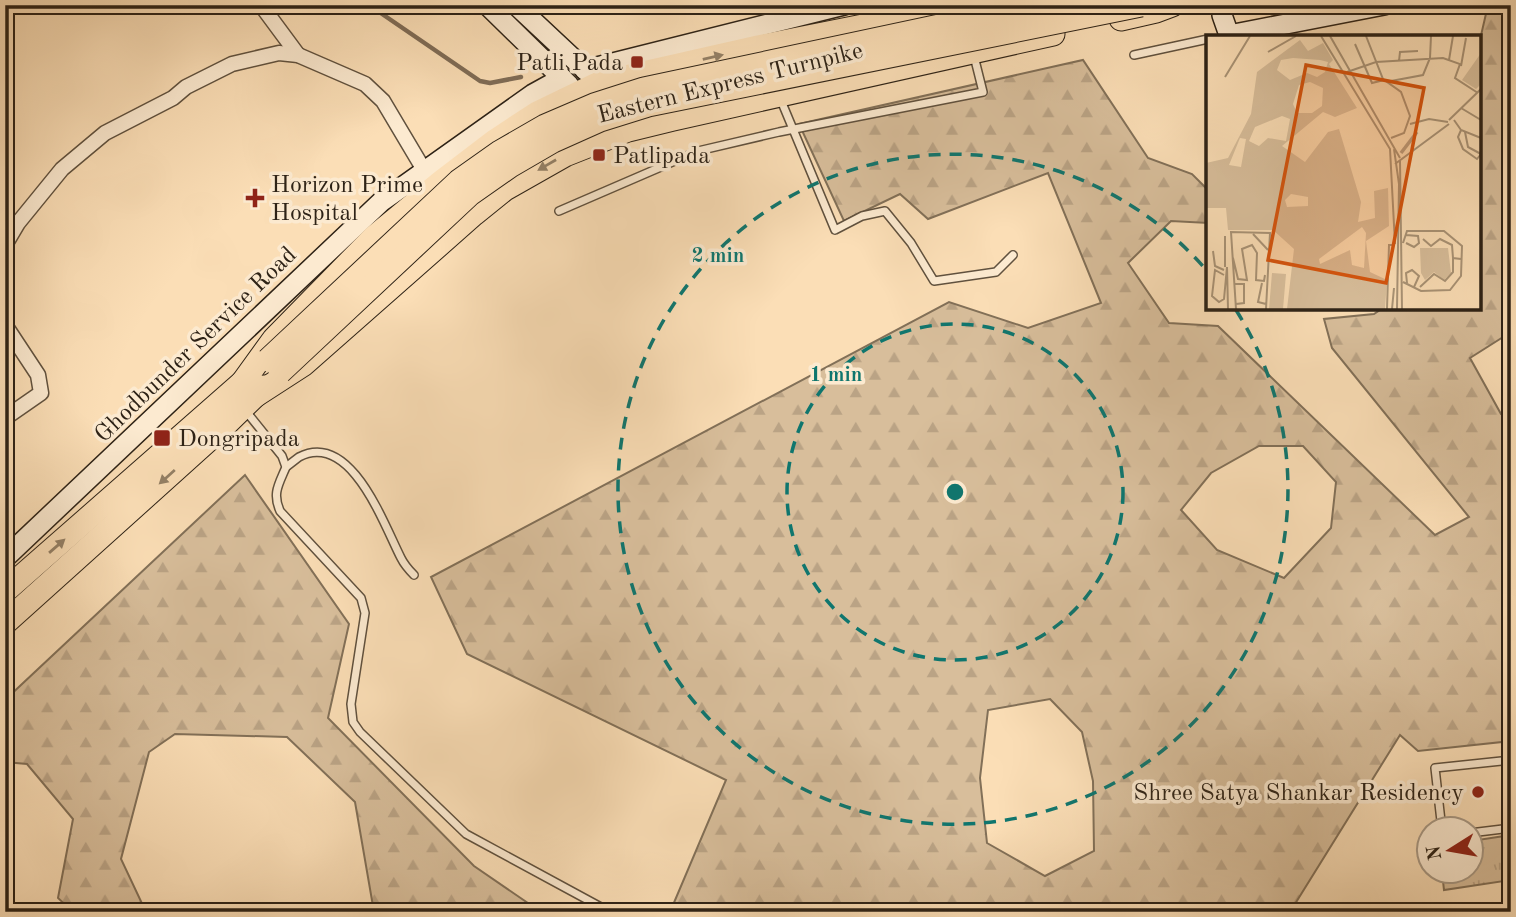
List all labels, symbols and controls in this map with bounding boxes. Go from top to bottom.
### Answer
inset map [1206,35,1481,310]
street label: Eastern Express Turnpike [595,39,866,129]
one-way arrow [703,51,725,62]
place label: Patli Pada [516,52,623,76]
marker: Patli Pada [629,54,645,70]
place label: Patlipada [613,145,710,169]
marker: Patlipada [591,147,607,163]
one-way arrow [538,159,557,171]
place label: Horizon Prime Hospital [271,174,423,226]
marker: Horizon Prime Hospital [245,188,265,208]
street label: Ghodbunder Service Road [91,243,302,448]
text: 2 min [692,246,744,267]
text: 1 min [810,365,862,386]
marker: Dongripada [152,428,172,448]
place label: Dongripada [178,428,300,452]
one-way arrow [158,469,176,485]
centre of rings [943,480,967,504]
one-way arrow [48,539,65,554]
place label: Shree Satya Shankar Residency [1133,782,1464,806]
marker: Shree Satya Shankar Residency [1470,784,1486,800]
north arrow [1414,816,1484,886]
text: N [1425,843,1446,862]

